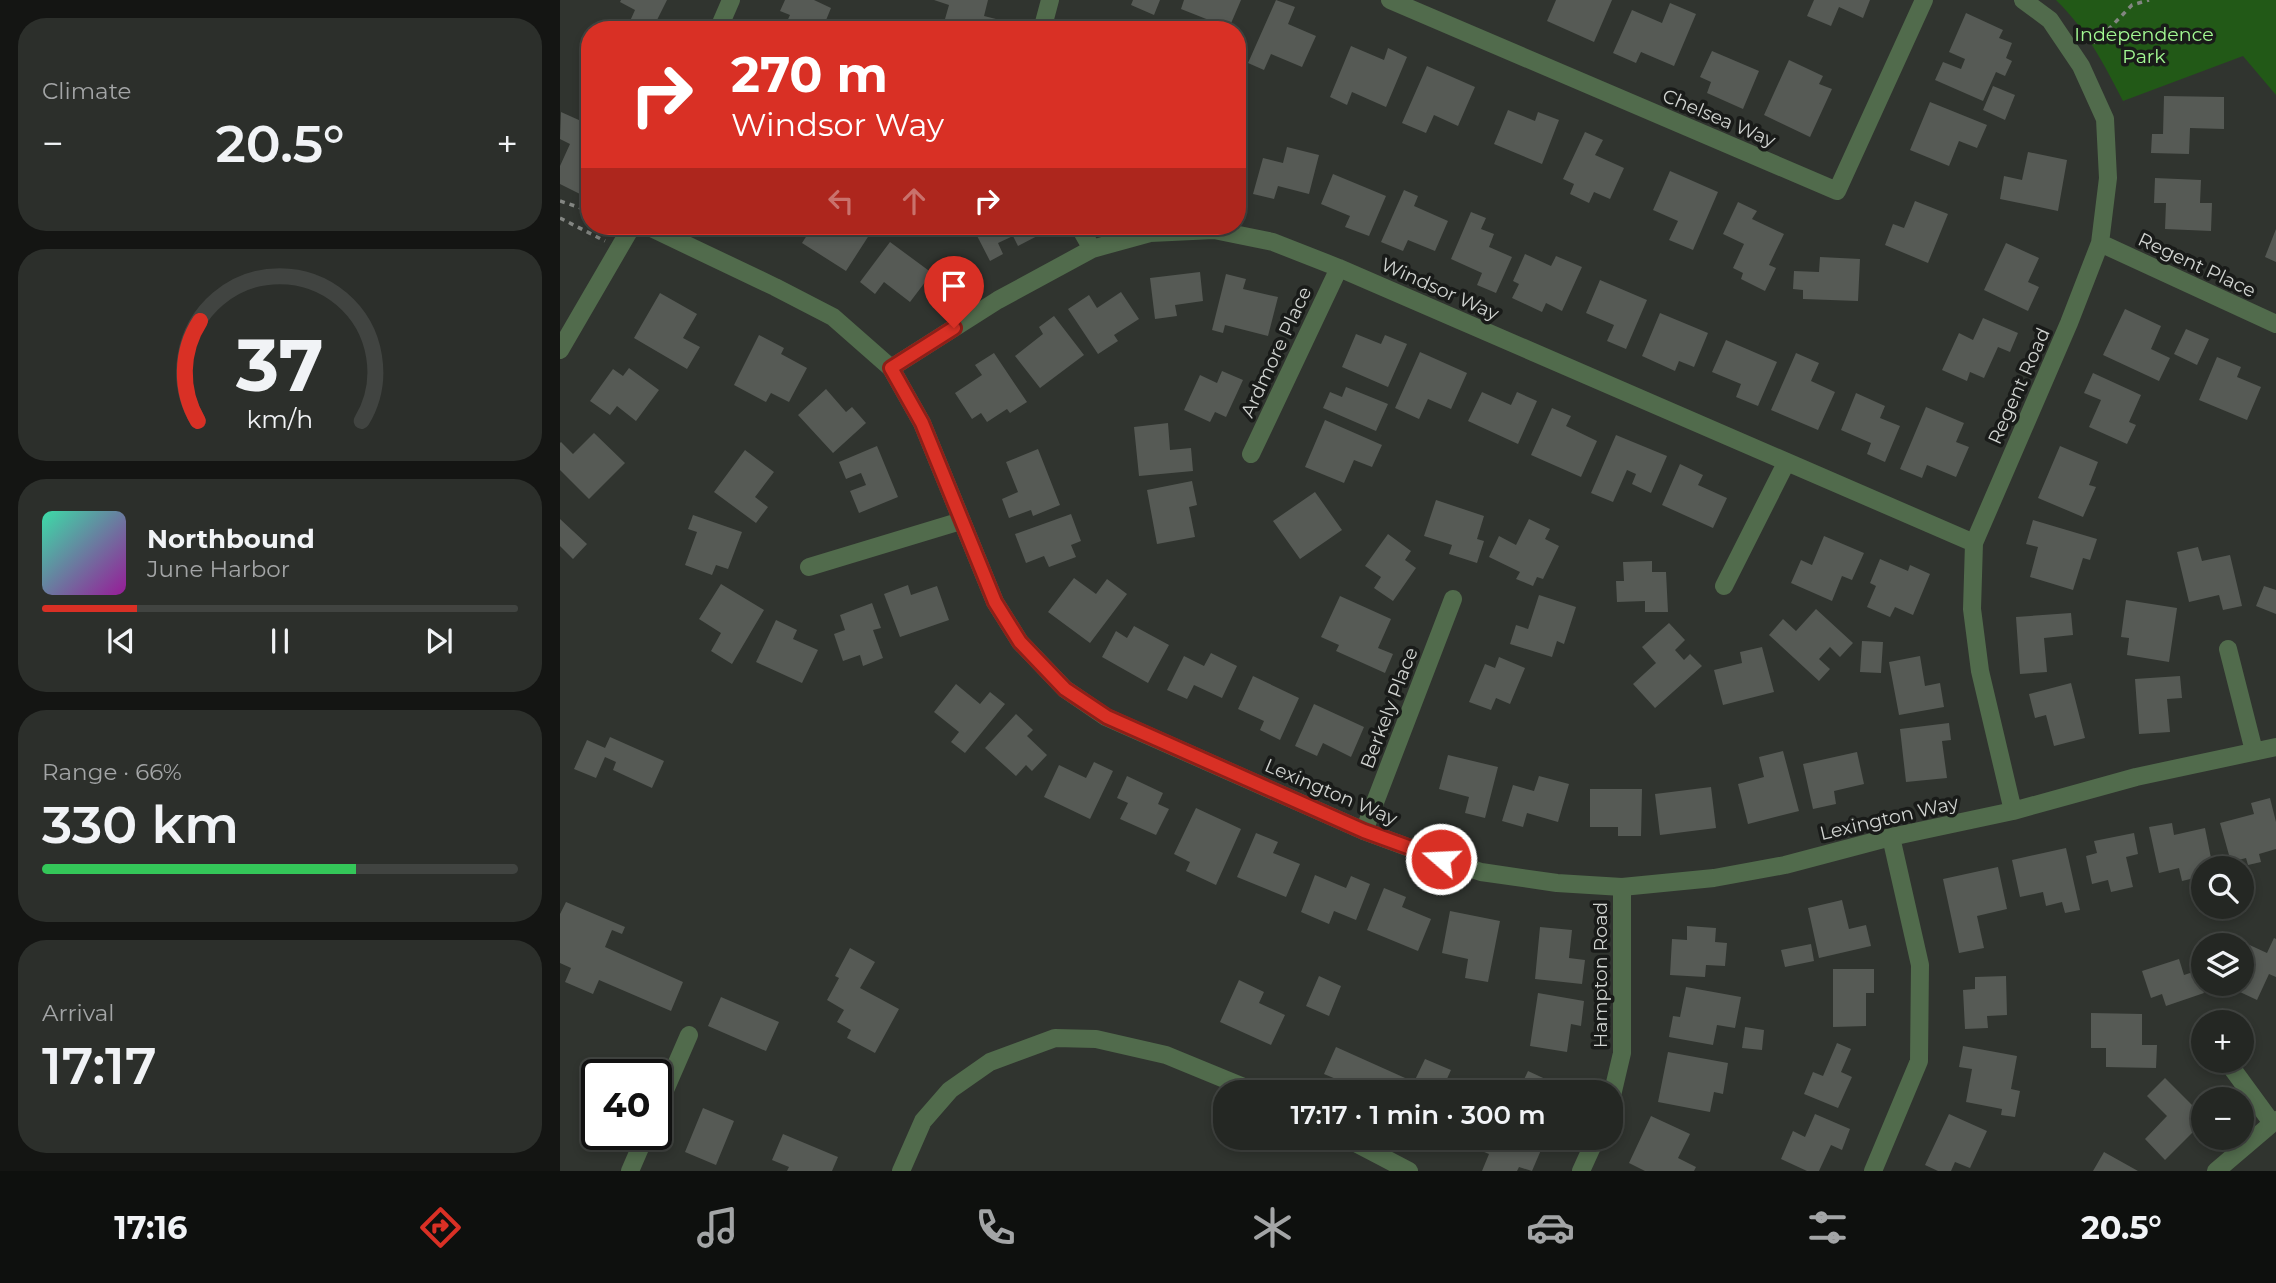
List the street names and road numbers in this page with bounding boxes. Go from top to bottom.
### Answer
street label: Chelsea Way [1659,84,1780,152]
street label: Regent Place [2134,228,2260,302]
street label: Windsor Way [1377,253,1503,326]
street label: Ardmore Place [1236,283,1316,421]
street label: Regent Road [1983,324,2055,448]
street label: Berkely Place [1355,644,1423,772]
street label: Lexington Way [1261,754,1401,831]
street label: Lexington Way [1817,791,1961,845]
street label: Hampton Road [1589,902,1612,1048]

